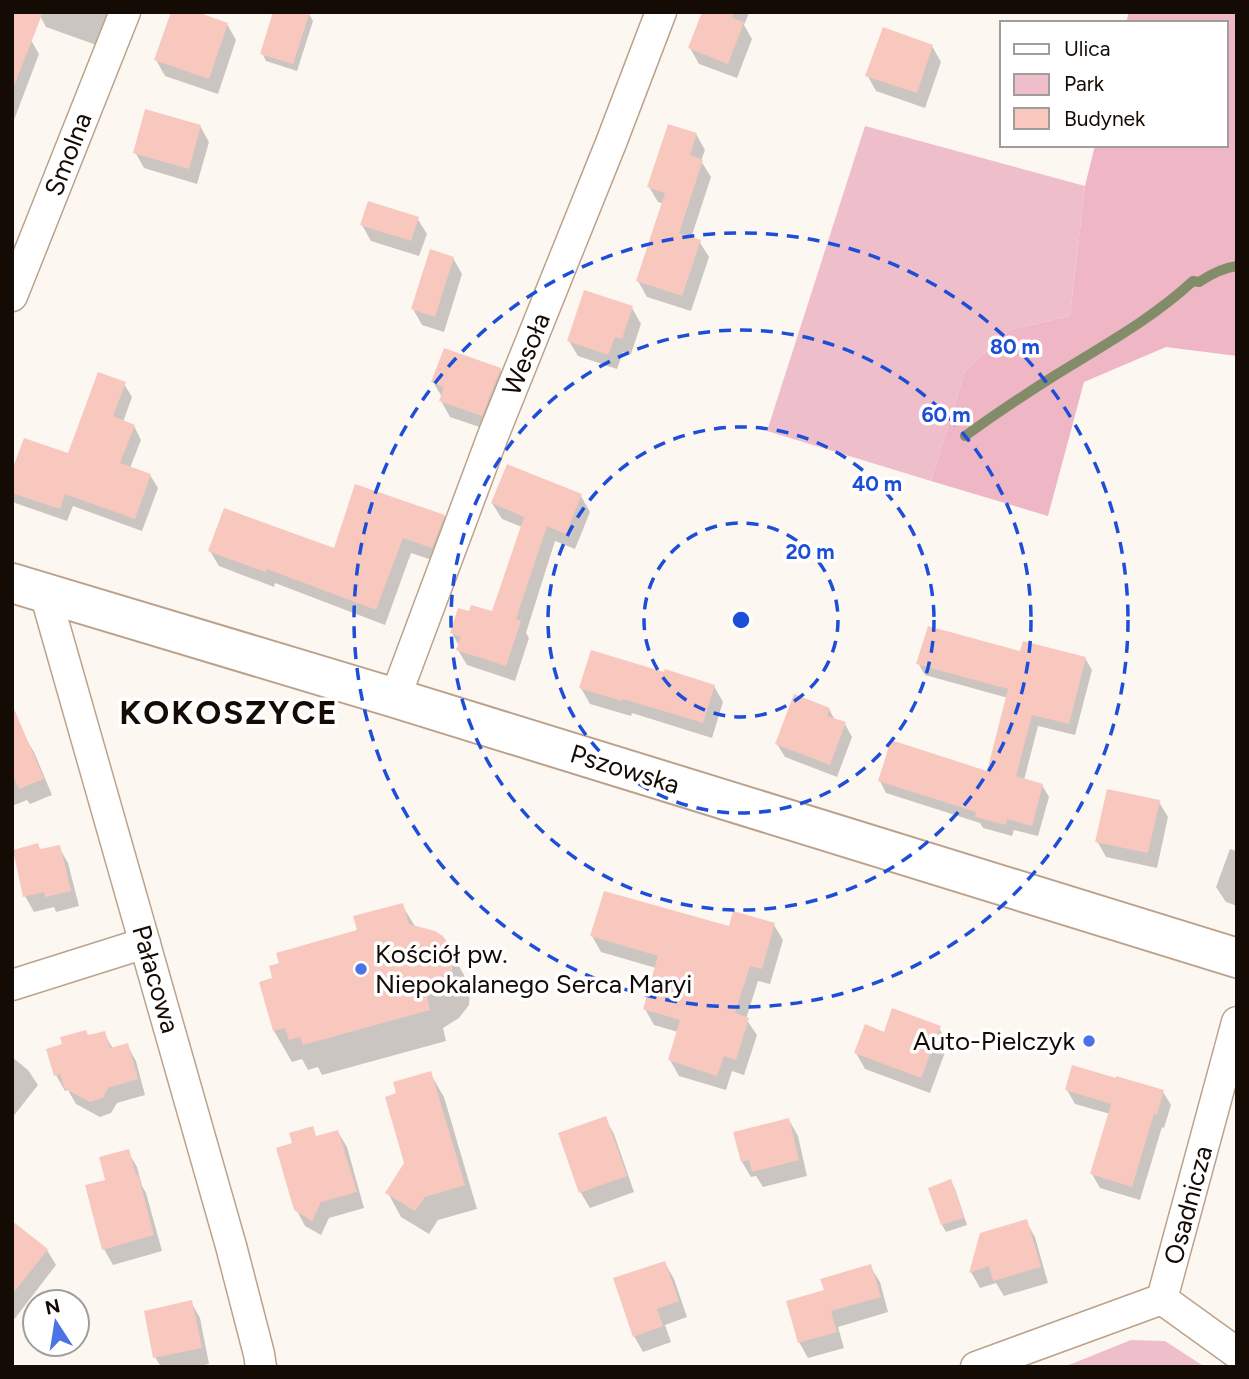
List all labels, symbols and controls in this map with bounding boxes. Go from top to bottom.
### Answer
legend [1000,21,1228,147]
text: Ulica [1064,36,1110,61]
text: Park [1064,71,1105,96]
text: Budynek [1064,106,1146,131]
street label: Smolna [38,108,98,200]
street label: Wesoła [495,308,557,400]
text: 80 m [990,334,1040,359]
text: 60 m [921,402,971,427]
text: 40 m [852,471,902,496]
text: 20 m [785,539,835,564]
centre of rings [729,608,753,632]
district label: KOKOSZYCE [119,693,339,732]
street label: Pszowska [566,737,684,801]
street label: Pałacowa [125,921,187,1037]
place label: Kościół pw. Niepokalanego Serca Maryi [375,938,692,1000]
marker: Kościół pw. Niepokalanego Serca Maryi [353,961,369,977]
place label: Auto-Pielczyk [913,1025,1075,1057]
marker: Auto-Pielczyk [1081,1033,1097,1049]
street label: Osadnicza [1157,1142,1219,1268]
north arrow [21,1288,91,1358]
text: N [43,1294,62,1320]

